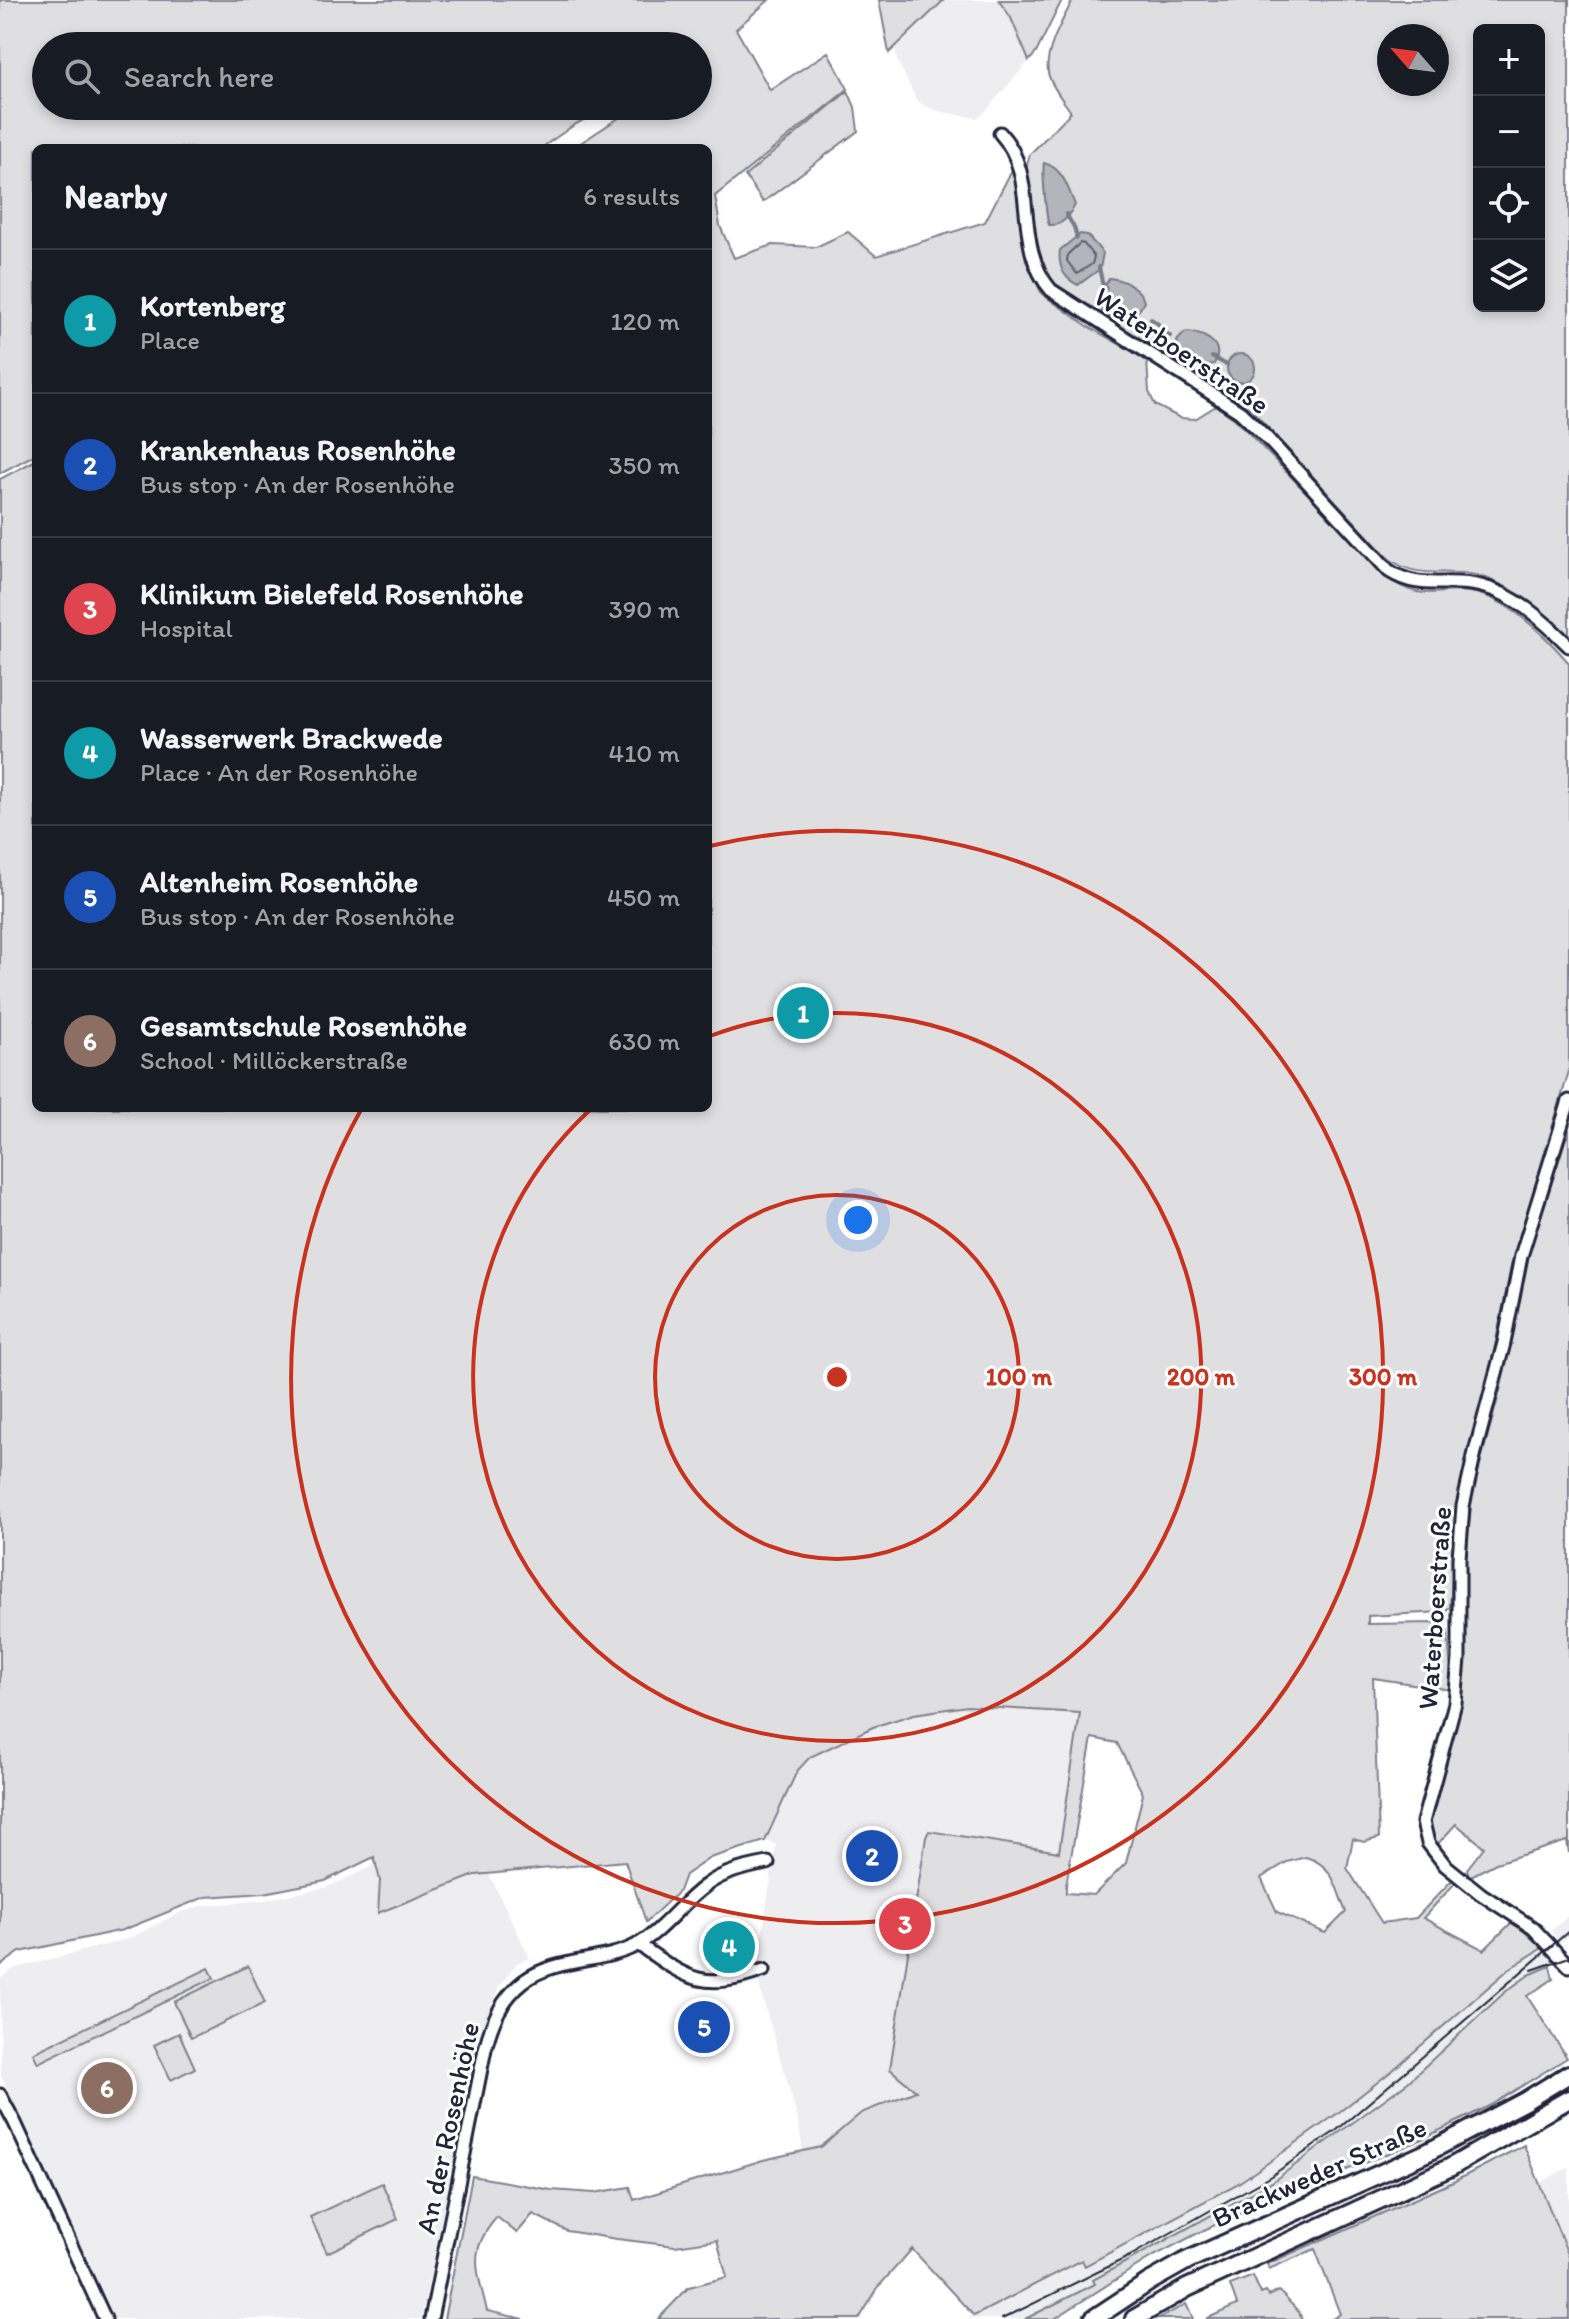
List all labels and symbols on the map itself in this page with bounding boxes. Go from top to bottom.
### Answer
north arrow [1377,24,1449,96]
street label: Waterboerstraße [1088,279,1276,421]
pin: 1 [777,983,829,1043]
your location [838,1200,878,1240]
text: 100 m [986,1362,1053,1391]
text: 200 m [1167,1362,1236,1391]
text: 300 m [1349,1362,1418,1391]
centre of rings [823,1363,851,1391]
street label: Waterboerstraße [1410,1505,1458,1711]
pin: 2 [846,1826,898,1886]
pin: 3 [879,1894,931,1954]
pin: 4 [703,1917,755,1977]
pin: 5 [678,1997,730,2057]
street label: An der Rosenhöhe [408,2019,486,2237]
pin: 6 [81,2058,133,2118]
street label: Brackweder Straße [1206,2109,1432,2235]

